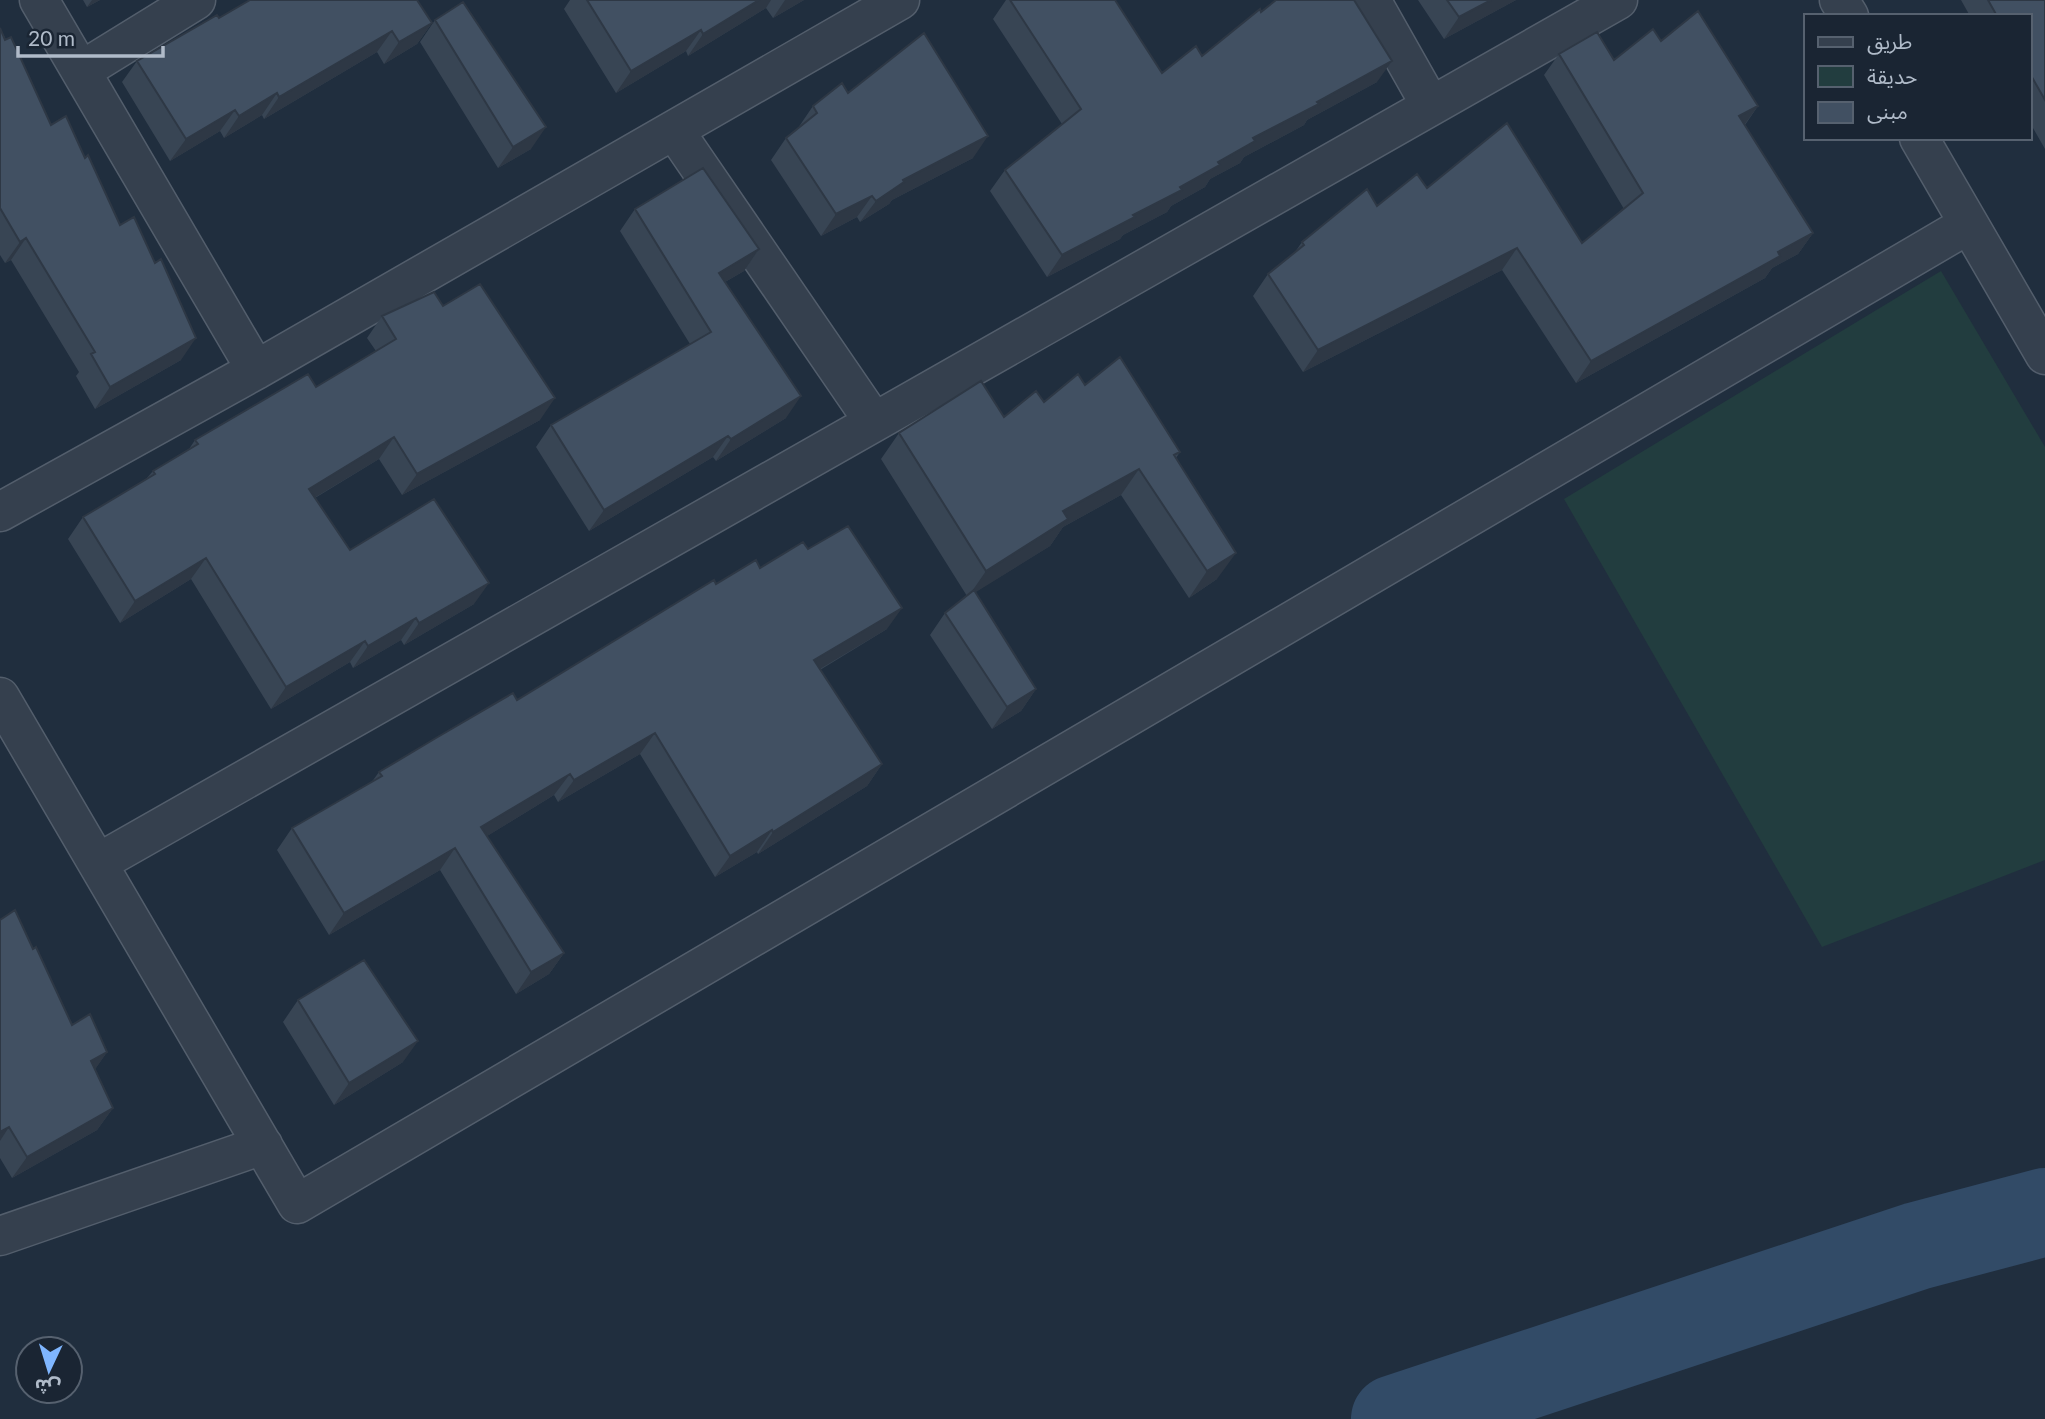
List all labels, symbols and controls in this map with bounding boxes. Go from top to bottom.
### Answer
scale bar [18,14,163,58]
legend [1804,14,2031,140]
text: 20 m [28,25,75,50]
text: طريق [1867,28,1912,55]
text: حديقة [1867,63,1917,88]
text: مبنى [1867,98,1908,124]
north arrow [14,1335,84,1405]
text: ش [34,1375,62,1400]

